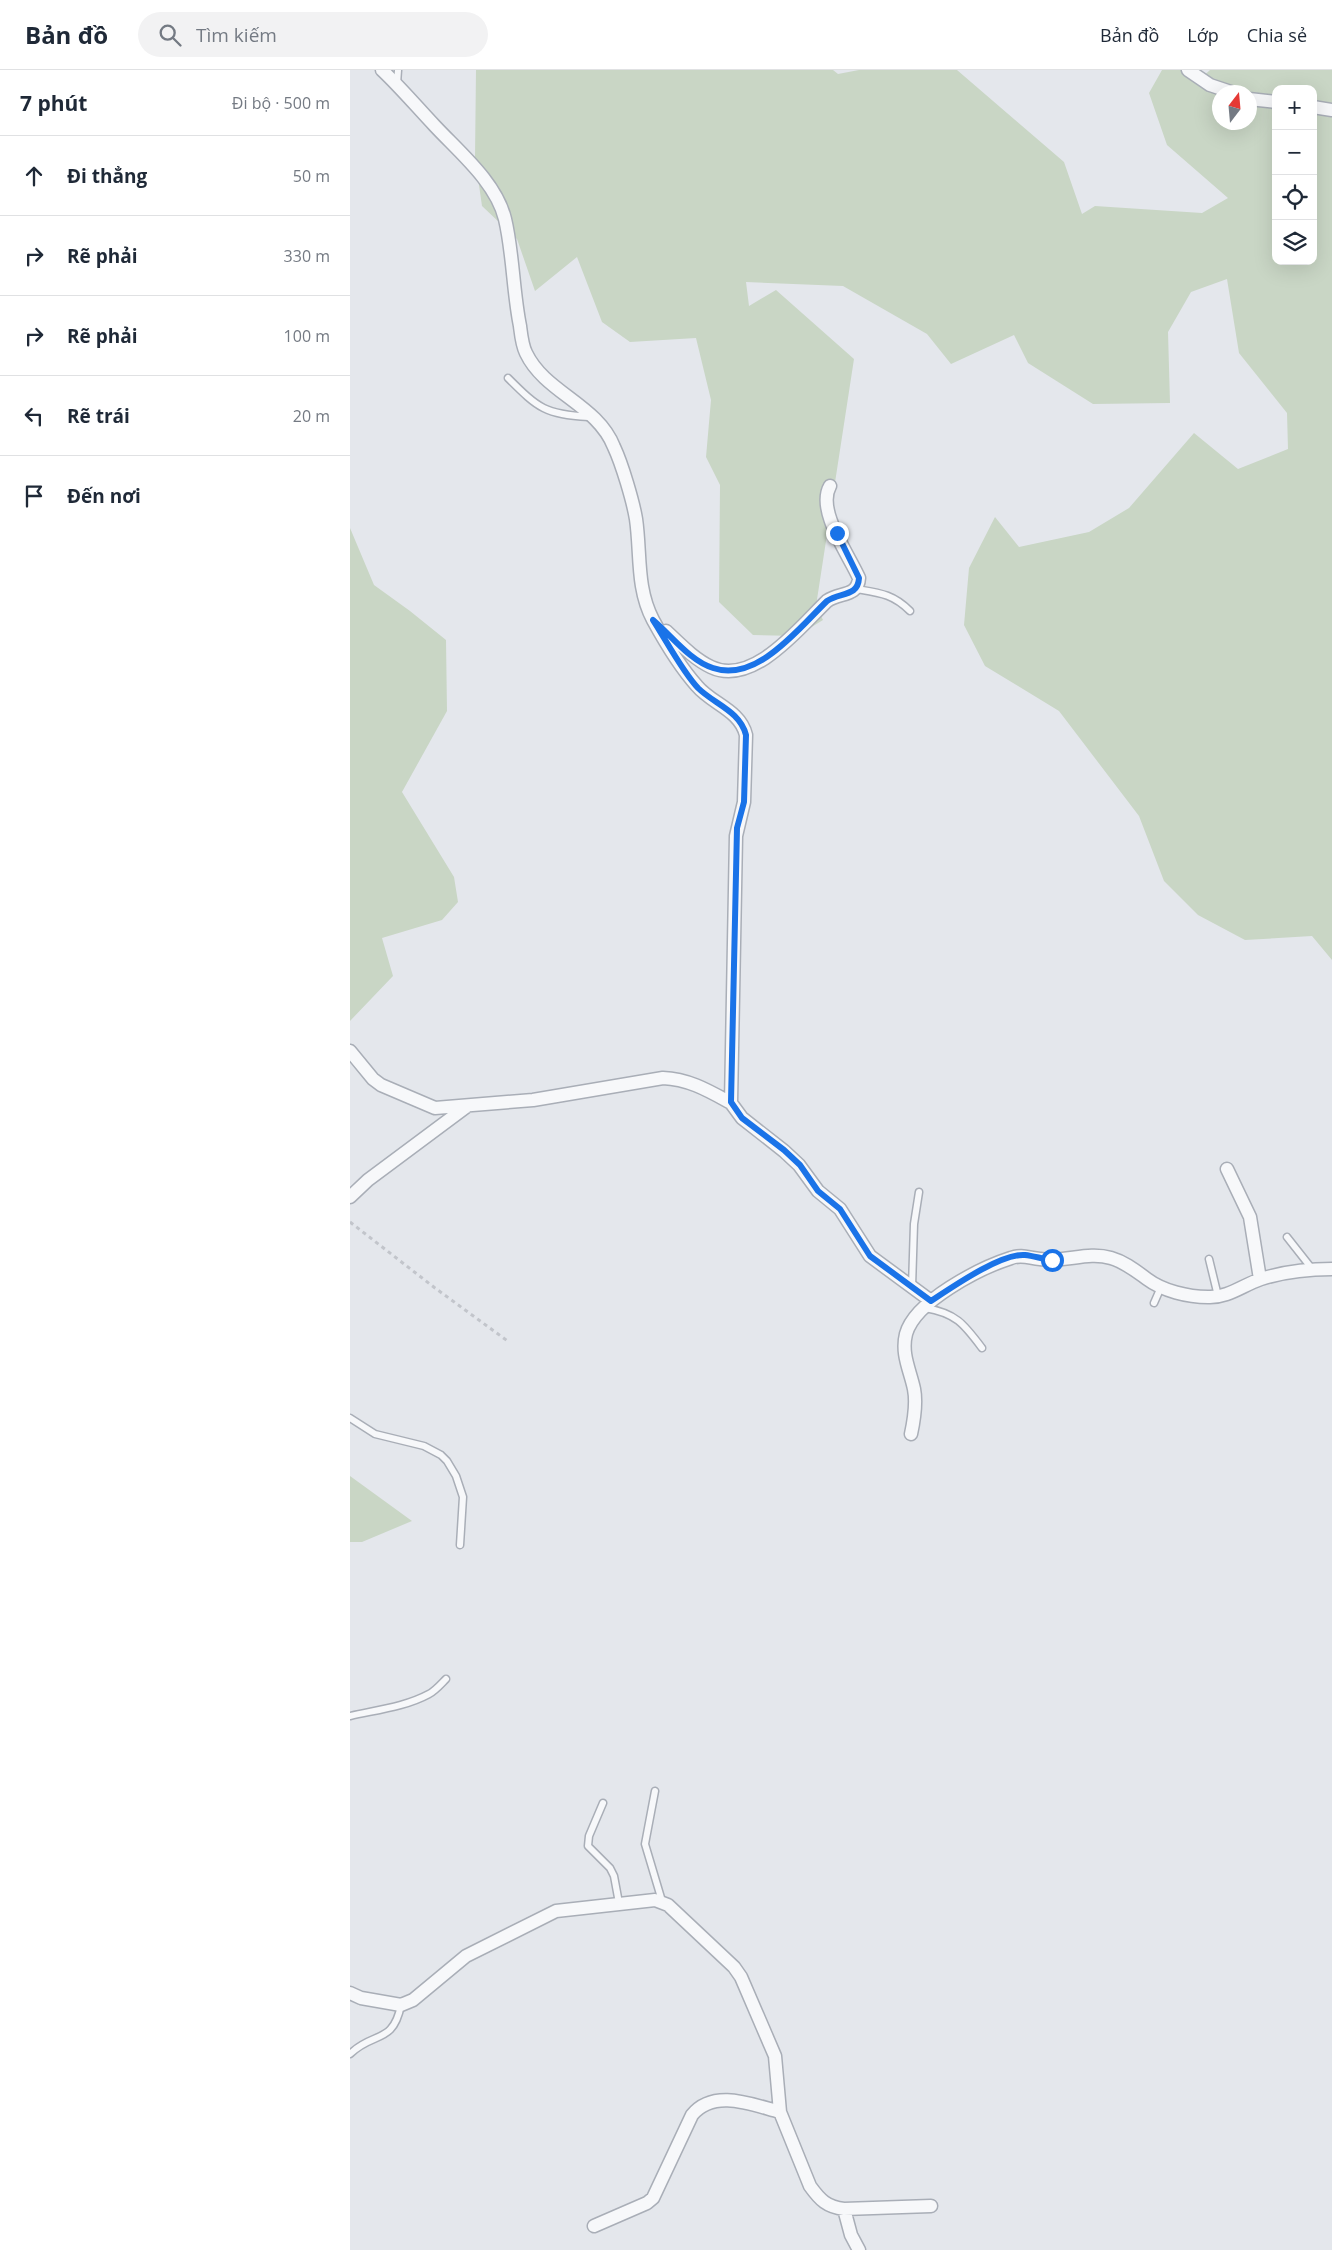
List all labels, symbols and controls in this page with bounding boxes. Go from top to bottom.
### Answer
search box [138,12,488,57]
text: Bản đồ [25,18,108,51]
icon: search [156,21,184,49]
text: Tìm kiếm [196,22,277,48]
text: Bản đồ [1100,23,1159,47]
text: Lớp [1187,23,1219,47]
text: Chia sẻ [1247,23,1307,47]
north arrow [1212,85,1257,130]
map controls [1272,85,1317,265]
button: + [1272,85,1317,130]
text: 7 phút [20,89,87,117]
text: Đi bộ · 500 m [232,92,330,114]
button: − [1272,130,1317,175]
icon: ahead [20,162,48,190]
text: Đi thẳng [67,163,147,189]
text: 50 m [293,165,330,187]
button: locate [1272,175,1317,220]
button: layers [1272,220,1317,265]
icon: right [20,242,48,270]
text: Rẽ phải [67,243,138,269]
text: 330 m [284,245,330,267]
icon: right [20,322,48,350]
text: Rẽ phải [67,323,138,349]
text: 100 m [284,325,330,347]
icon: left [20,402,48,430]
text: Rẽ trái [67,403,130,429]
text: 20 m [293,405,330,427]
icon: arrive [20,482,48,510]
text: Đến nơi [67,483,141,509]
route end [826,522,849,545]
route start [1041,1249,1064,1272]

